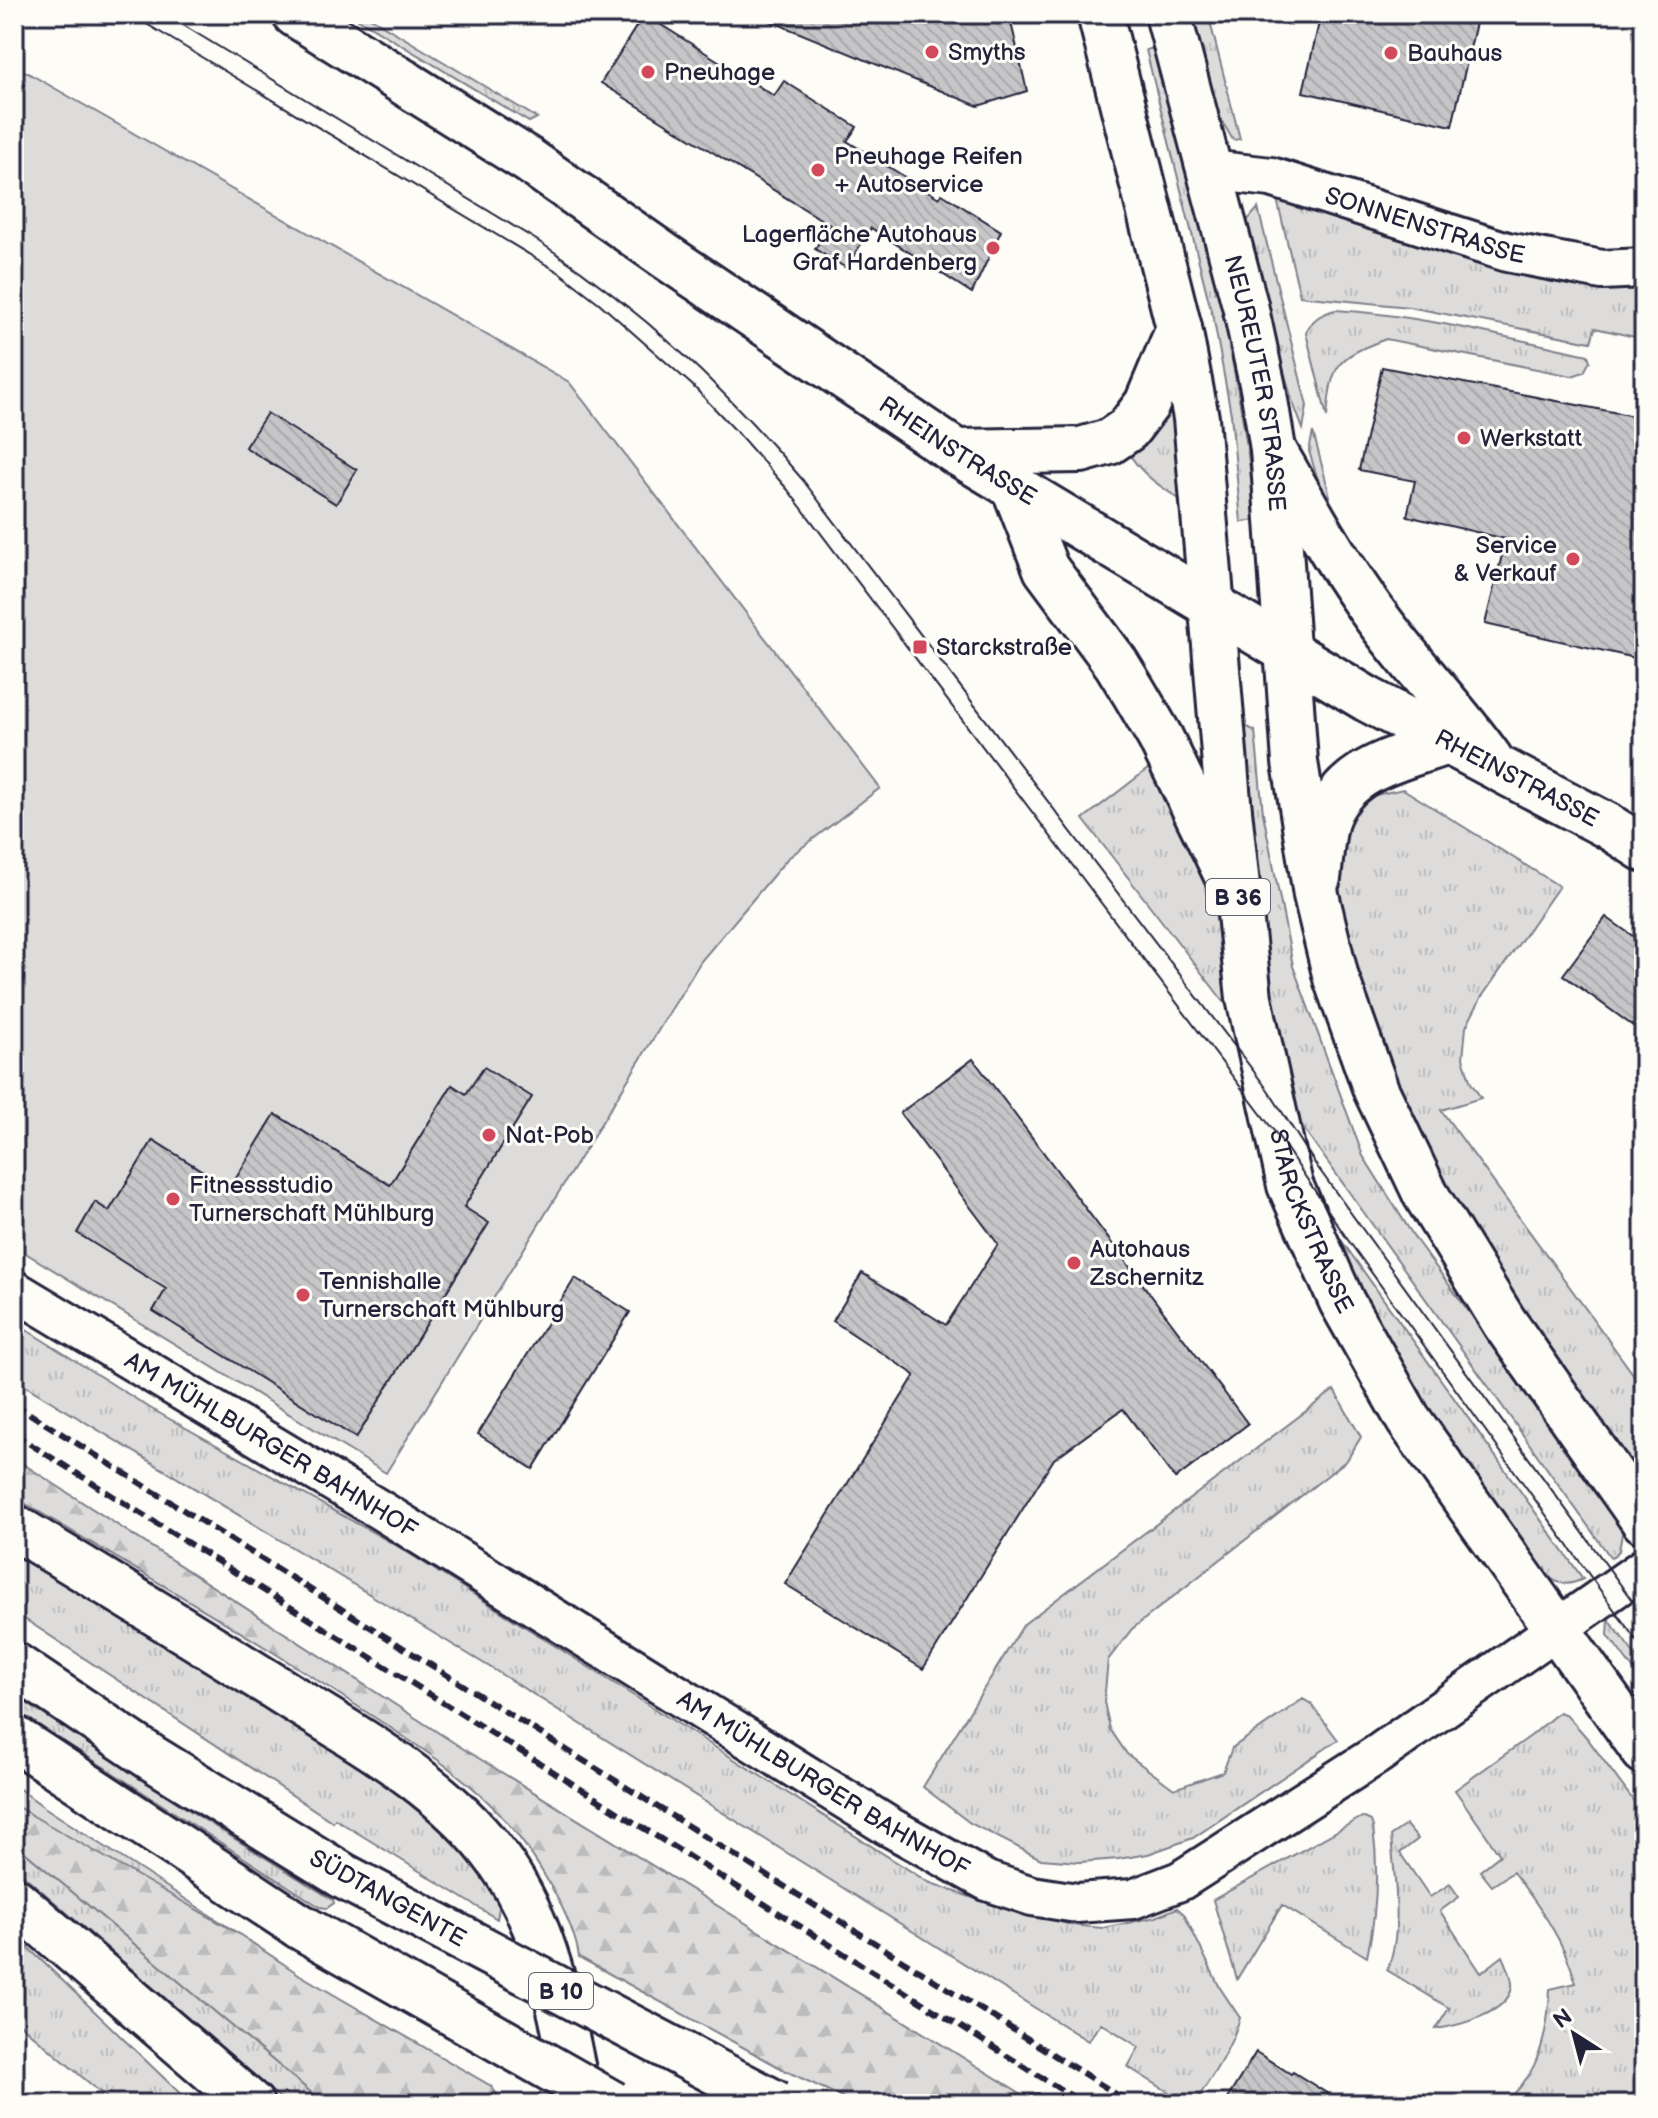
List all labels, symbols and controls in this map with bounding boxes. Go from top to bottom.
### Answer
place label: Smyths [948,38,1026,67]
place label: Bauhaus [1407,39,1503,68]
marker: Smyths [923,43,941,61]
marker: Bauhaus [1382,44,1400,62]
place label: Pneuhage [664,58,775,87]
marker: Pneuhage [639,63,657,81]
place label: Pneuhage Reifen + Autoservice [834,142,1023,199]
marker: Pneuhage Reifen + Autoservice [809,161,827,179]
street label: SONNENSTRASSE [1321,181,1527,270]
place label: Lagerfläche Autohaus Graf Hardenberg [742,220,977,277]
marker: Lagerfläche Autohaus Graf Hardenberg [984,239,1002,257]
street label: NEUREUTER STRASSE [1217,252,1291,512]
street label: RHEINSTRASSE [873,390,1042,512]
place label: Werkstatt [1480,424,1583,453]
marker: Werkstatt [1455,429,1473,447]
place label: Service & Verkauf [1454,531,1558,588]
marker: Service & Verkauf [1564,550,1582,568]
place label: Starckstraße [936,633,1072,662]
marker: Starckstraße [911,638,929,656]
street label: RHEINSTRASSE [1430,723,1604,833]
road number: B 36 [1206,879,1270,915]
place label: Nat-Pob [505,1121,594,1150]
marker: Nat-Pob [480,1126,498,1144]
street label: STARCKSTRASSE [1263,1126,1359,1318]
place label: Fitnessstudio Turnerschaft Mühlburg [189,1171,434,1228]
marker: Fitnessstudio Turnerschaft Mühlburg [164,1190,182,1208]
place label: Autohaus Zschernitz [1089,1235,1204,1292]
marker: Autohaus Zschernitz [1065,1254,1083,1272]
place label: Tennishalle Turnerschaft Mühlburg [319,1267,564,1324]
marker: Tennishalle Turnerschaft Mühlburg [294,1286,312,1304]
street label: AM MÜHLBURGER BAHNHOF [119,1346,423,1545]
street label: AM MÜHLBURGER BAHNHOF [672,1684,975,1884]
street label: SÜDTANGENTE [304,1843,471,1953]
road number: B 10 [529,1973,593,2009]
north arrow [1534,1994,1614,2074]
text: N [1549,2003,1578,2035]

